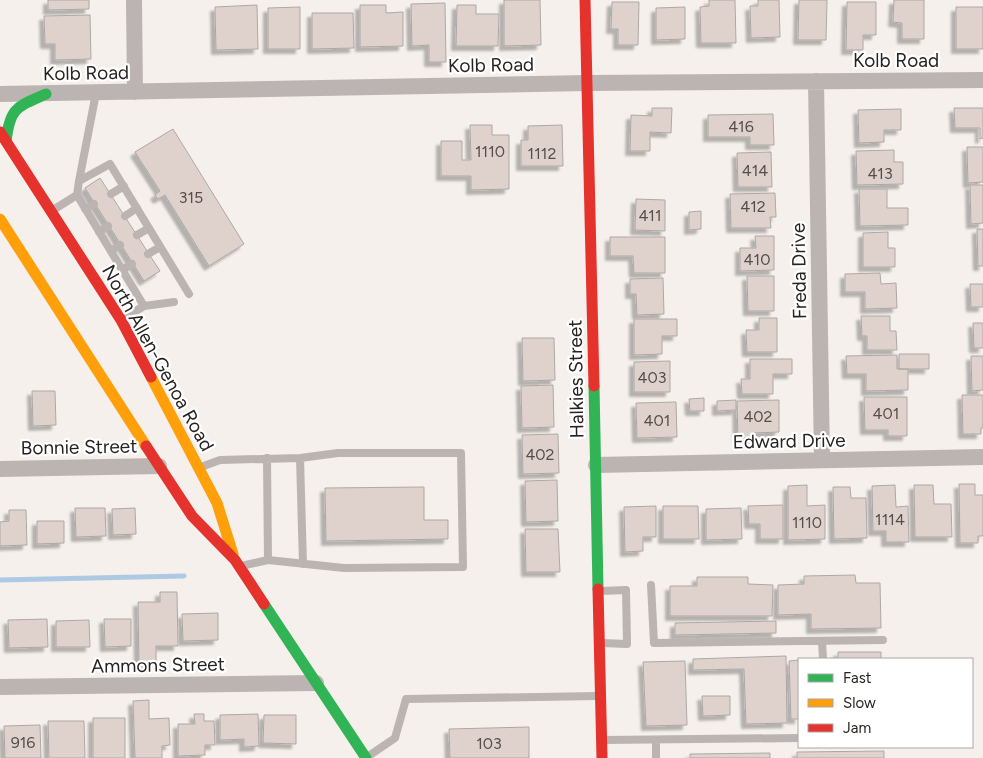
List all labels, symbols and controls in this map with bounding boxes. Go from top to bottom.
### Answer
street label: Kolb Road [853,49,939,72]
street label: Kolb Road [448,53,534,77]
street label: Kolb Road [43,61,129,85]
house number: 416 [728,117,754,136]
house number: 1110 [475,142,505,161]
house number: 1112 [528,144,556,163]
house number: 414 [742,161,768,180]
house number: 413 [867,164,893,183]
house number: 315 [179,188,203,207]
house number: 412 [740,197,766,216]
house number: 411 [638,206,662,225]
street label: Freda Drive [787,223,811,319]
house number: 410 [744,250,770,269]
street label: North Allen-Genoa Road [97,261,219,455]
street label: Halkies Street [563,319,589,439]
house number: 403 [638,368,666,387]
house number: 401 [873,404,899,423]
house number: 402 [743,407,773,426]
house number: 401 [644,411,670,430]
street label: Edward Drive [732,429,846,453]
street label: Bonnie Street [21,434,137,460]
house number: 402 [525,445,555,464]
house number: 1114 [875,510,905,529]
house number: 1110 [792,513,822,532]
street label: Ammons Street [91,652,225,678]
legend [798,658,973,748]
text: Fast [843,669,872,687]
text: Slow [843,694,876,712]
text: Jam [843,719,871,737]
house number: 916 [11,733,35,752]
house number: 103 [476,734,502,753]

